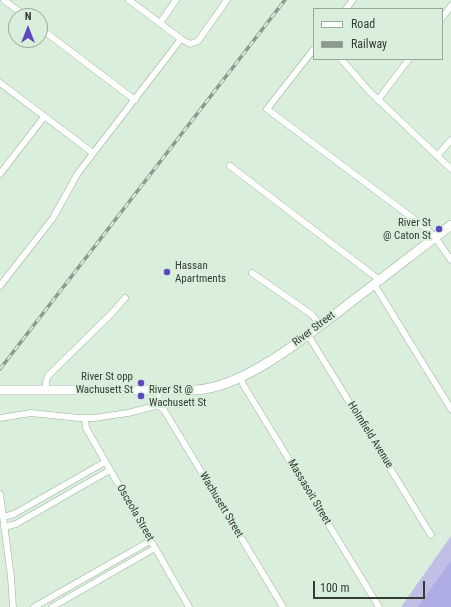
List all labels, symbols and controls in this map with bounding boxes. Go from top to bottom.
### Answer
north arrow [8,8,48,48]
legend [313,8,443,60]
text: N [25,10,31,23]
text: Road [351,17,375,31]
text: Railway [351,37,387,51]
place label: River St @ Caton St [383,216,431,242]
marker: River St @ Caton St [434,224,444,234]
place label: Hassan Apartments [175,259,226,285]
marker: Hassan Apartments [162,267,172,277]
street label: River Street [290,309,338,349]
place label: River St opp Wachusett St [76,370,133,396]
marker: River St opp Wachusett St [136,378,146,388]
place label: River St @ Wachusett St [149,383,206,409]
marker: River St @ Wachusett St [136,391,146,401]
street label: Holmfield Avenue [344,399,396,471]
street label: Massasoit Street [284,457,334,527]
street label: Wachusett Street [196,470,246,540]
street label: Osceola Street [113,482,157,544]
scale bar [315,573,427,599]
text: 100 m [320,581,350,595]

